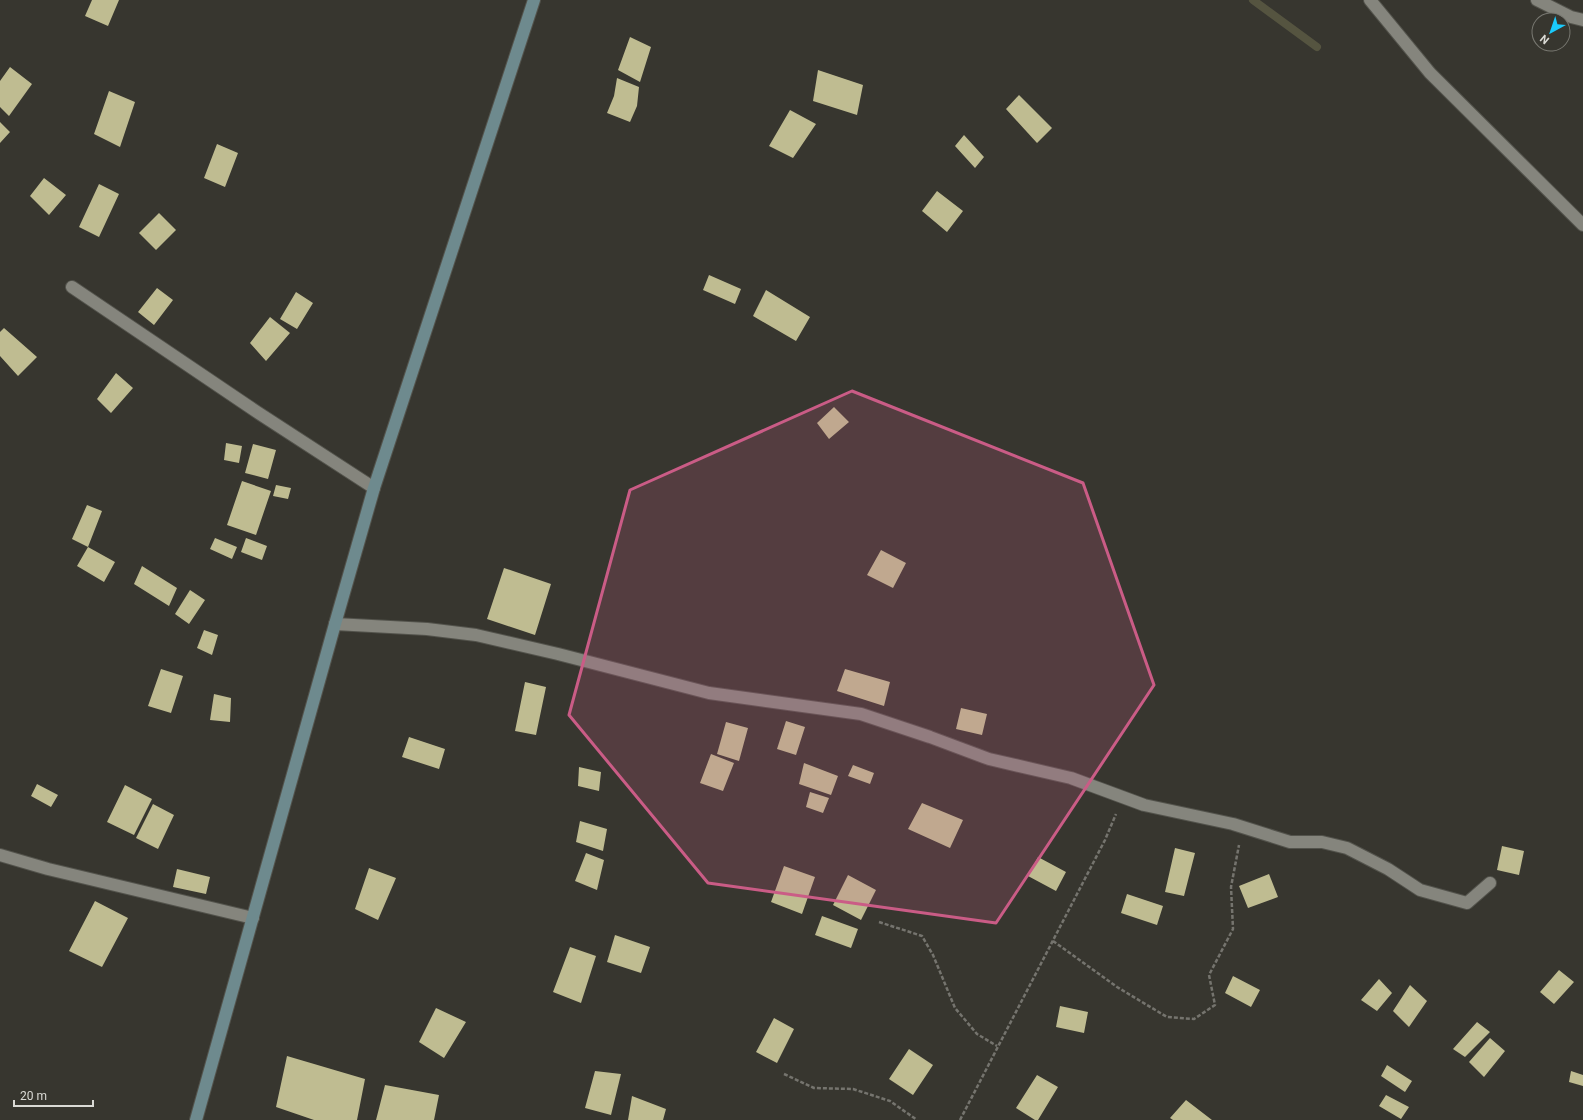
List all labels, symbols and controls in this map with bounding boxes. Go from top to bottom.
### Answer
north arrow [1531,12,1571,52]
text: N [1538,32,1552,47]
scale bar [14,1082,93,1108]
text: 20 m [20,1089,47,1103]

